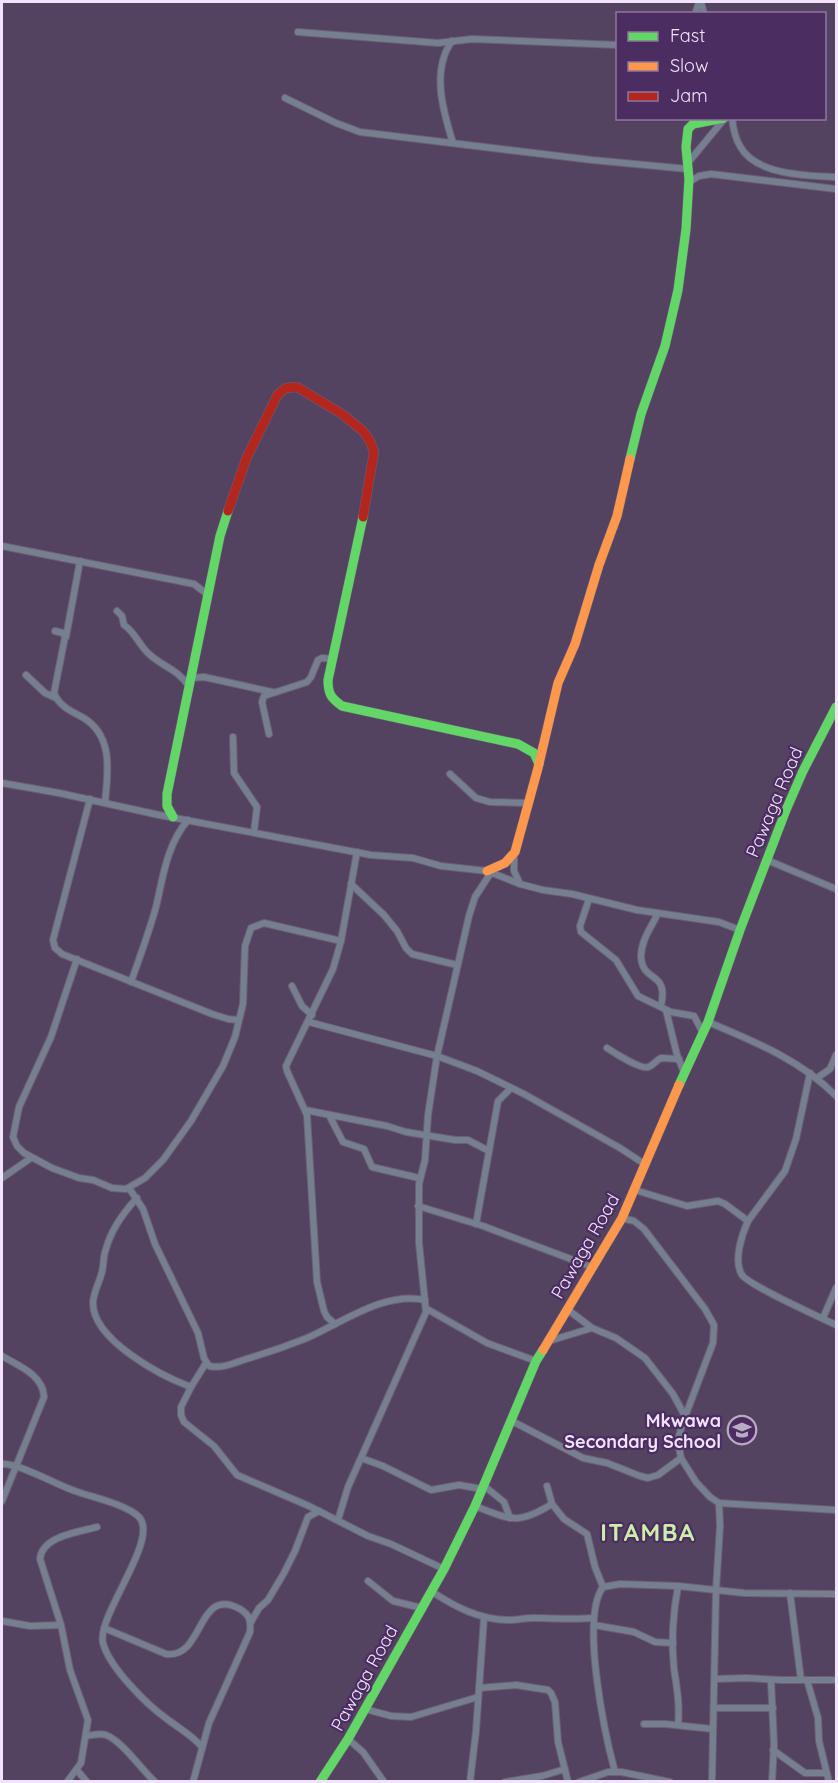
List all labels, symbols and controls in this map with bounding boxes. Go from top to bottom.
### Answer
legend [616,12,826,120]
text: Fast [670,24,705,47]
text: Slow [670,54,708,77]
text: Jam [670,84,708,107]
street label: Pawaga Road [740,743,808,861]
street label: Pawaga Road [546,1189,624,1303]
place label: Mkwawa Secondary School [564,1409,721,1453]
school or university icon: Mkwawa Secondary School [726,1414,758,1446]
district label: ITAMBA [600,1517,696,1547]
street label: Pawaga Road [325,1621,403,1735]

